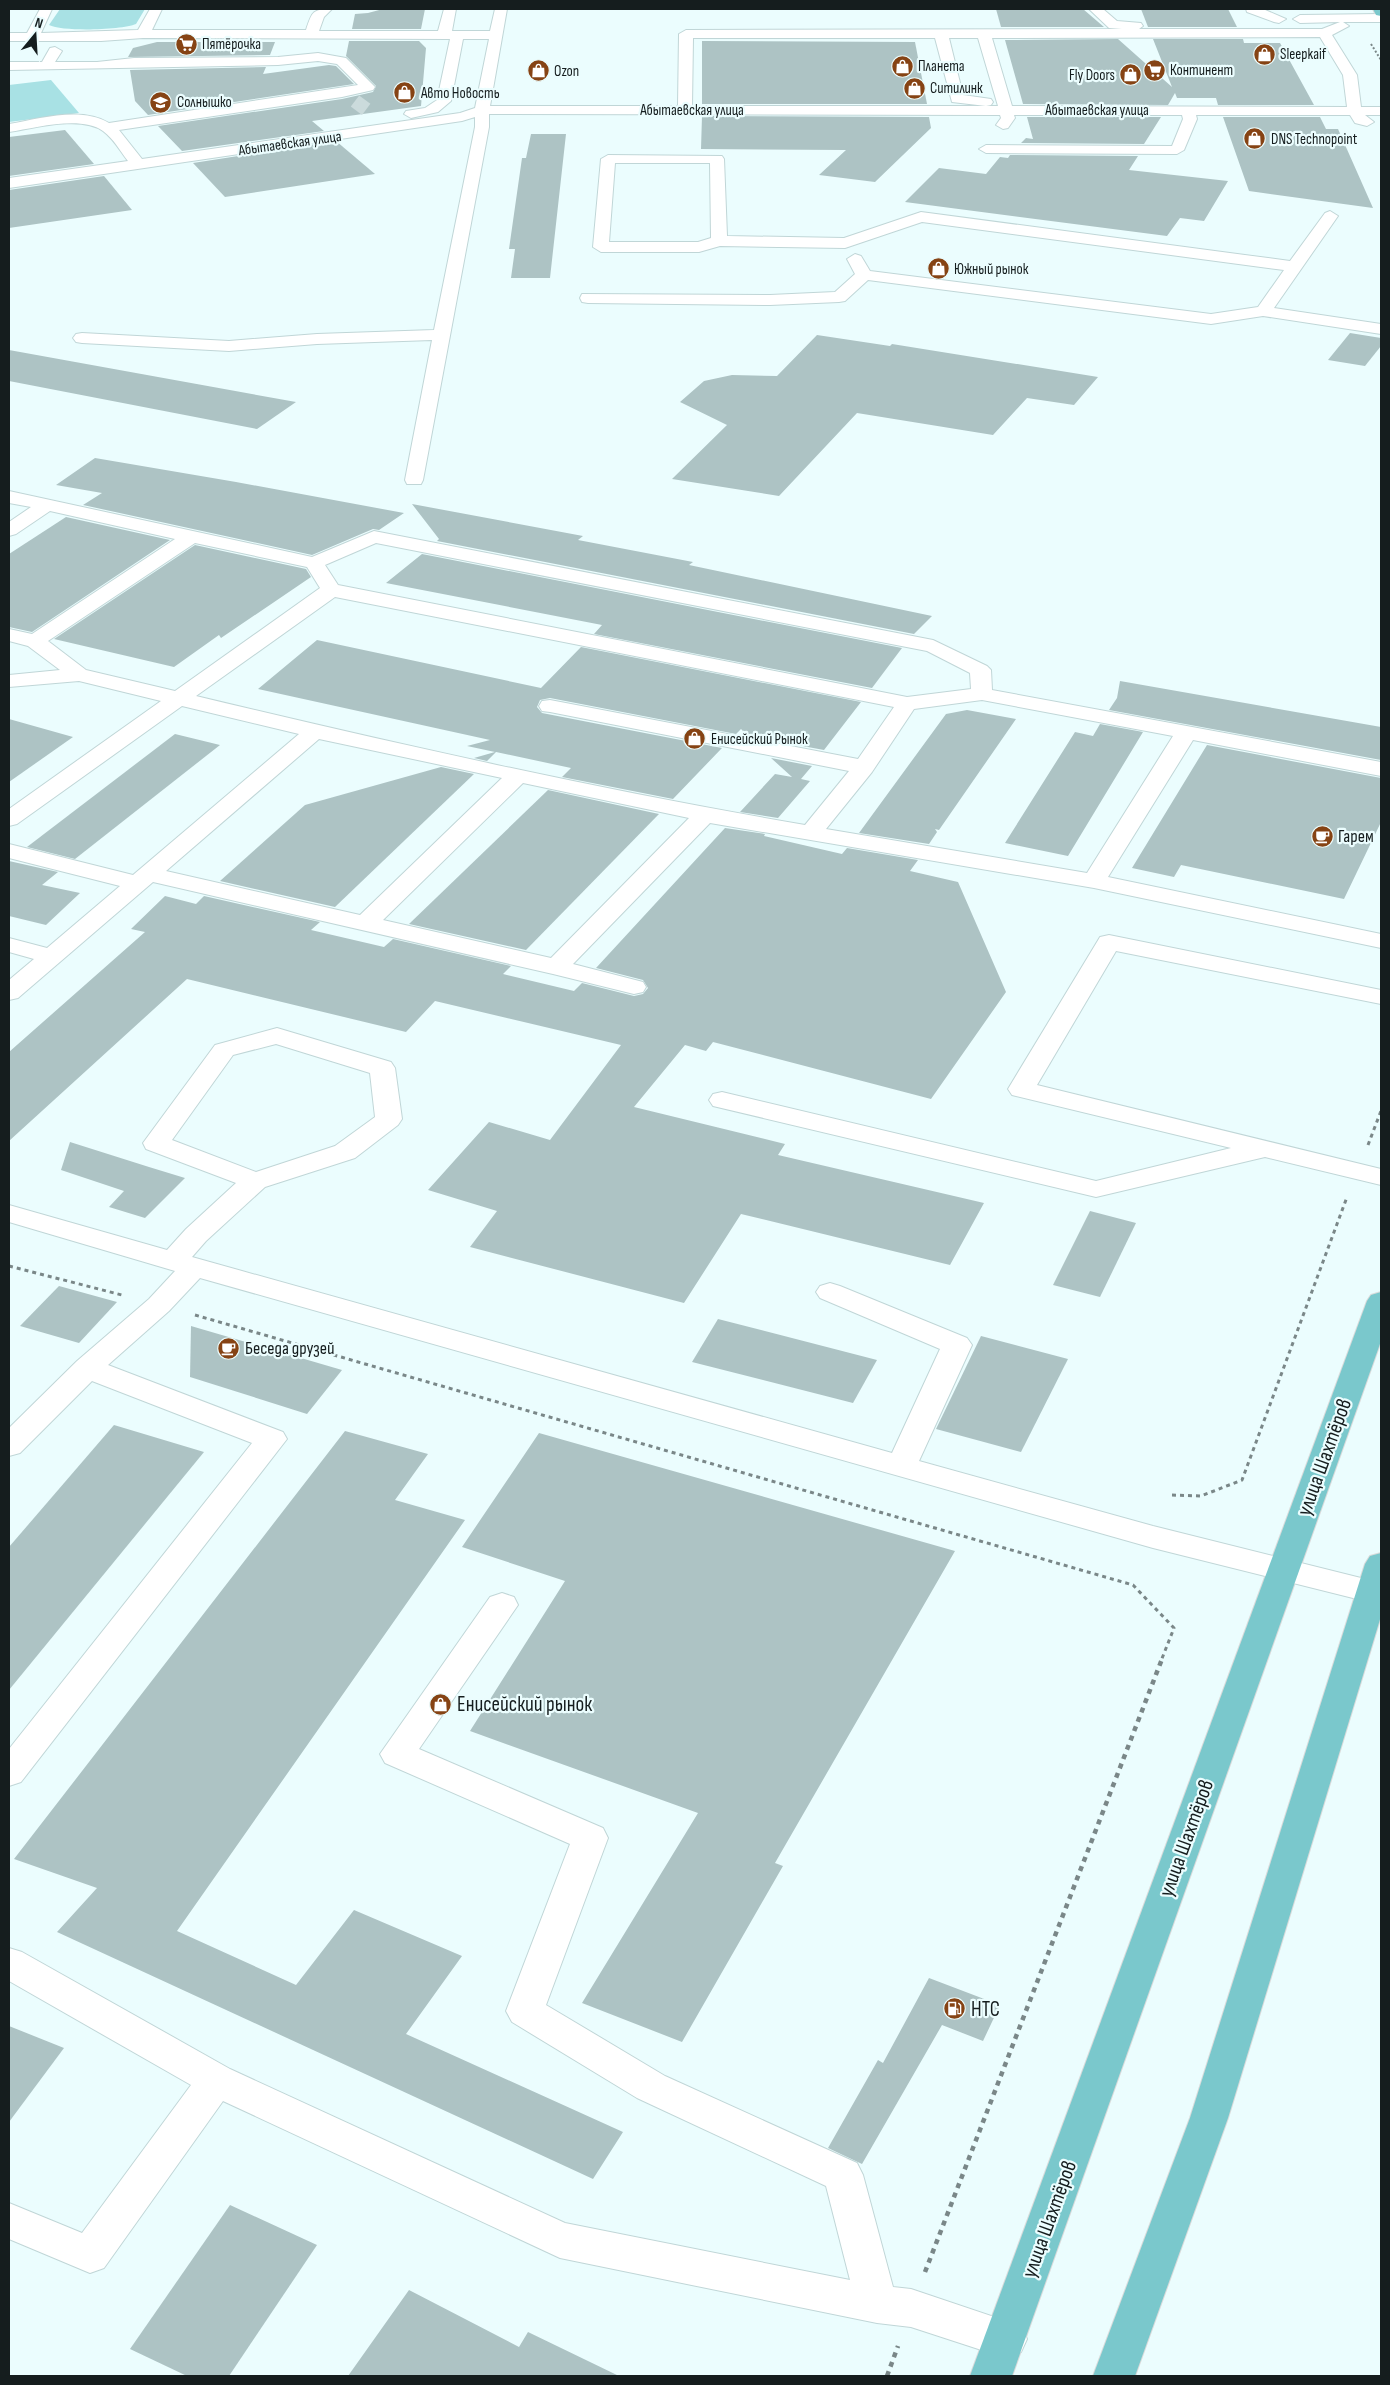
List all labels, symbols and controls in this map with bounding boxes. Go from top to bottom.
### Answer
north arrow [10,10,60,60]
text: N [33,14,45,32]
supermarket icon: Пятёрочка [174,32,198,56]
place label: Пятёрочка [202,35,261,54]
shop icon: Sleepkaif [1252,42,1276,66]
place label: Sleepkaif [1280,45,1327,64]
shop icon: Планета [890,54,914,78]
place label: Планета [918,57,965,76]
supermarket icon: Континент [1142,58,1166,82]
shop icon: Ozon [526,59,550,83]
place label: Континент [1170,61,1233,80]
place label: Ozon [554,62,579,81]
shop icon: Fly Doors [1119,63,1143,87]
place label: Fly Doors [1069,66,1115,85]
shop icon: Ситилинк [902,76,926,100]
place label: Ситилинк [930,79,983,98]
shop icon: Авто Новость [393,81,417,105]
place label: Авто Новость [420,84,500,103]
school or university icon: Солнышко [149,90,173,114]
place label: Солнышко [177,93,232,112]
street label: Абытаевская улица [639,101,744,120]
street label: Абытаевская улица [1044,101,1149,120]
street label: Абытаевская улица [236,127,343,160]
shop icon: DNS Technopoint [1243,127,1267,151]
place label: DNS Technopoint [1271,130,1358,149]
shop icon: Южный рынок [926,257,950,281]
place label: Южный рынок [954,260,1029,279]
shop icon: Енисейский Рынок [683,727,707,751]
place label: Енисейский Рынок [711,730,808,749]
cafe icon: Гарем [1310,824,1334,848]
place label: Гарем [1338,826,1374,847]
cafe icon: Беседа друзей [217,1336,241,1360]
place label: Беседа друзей [245,1338,335,1359]
street label: улица Шахтёров [1292,1395,1357,1519]
shop icon: Енисейский рынок [429,1692,453,1716]
place label: Енисейский рынок [457,1692,592,1717]
street label: улица Шахтёров [1154,1776,1219,1900]
fuel station icon: НТС [943,1997,967,2021]
place label: НТС [971,1997,1000,2022]
street label: улица Шахтёров [1017,2157,1082,2281]

